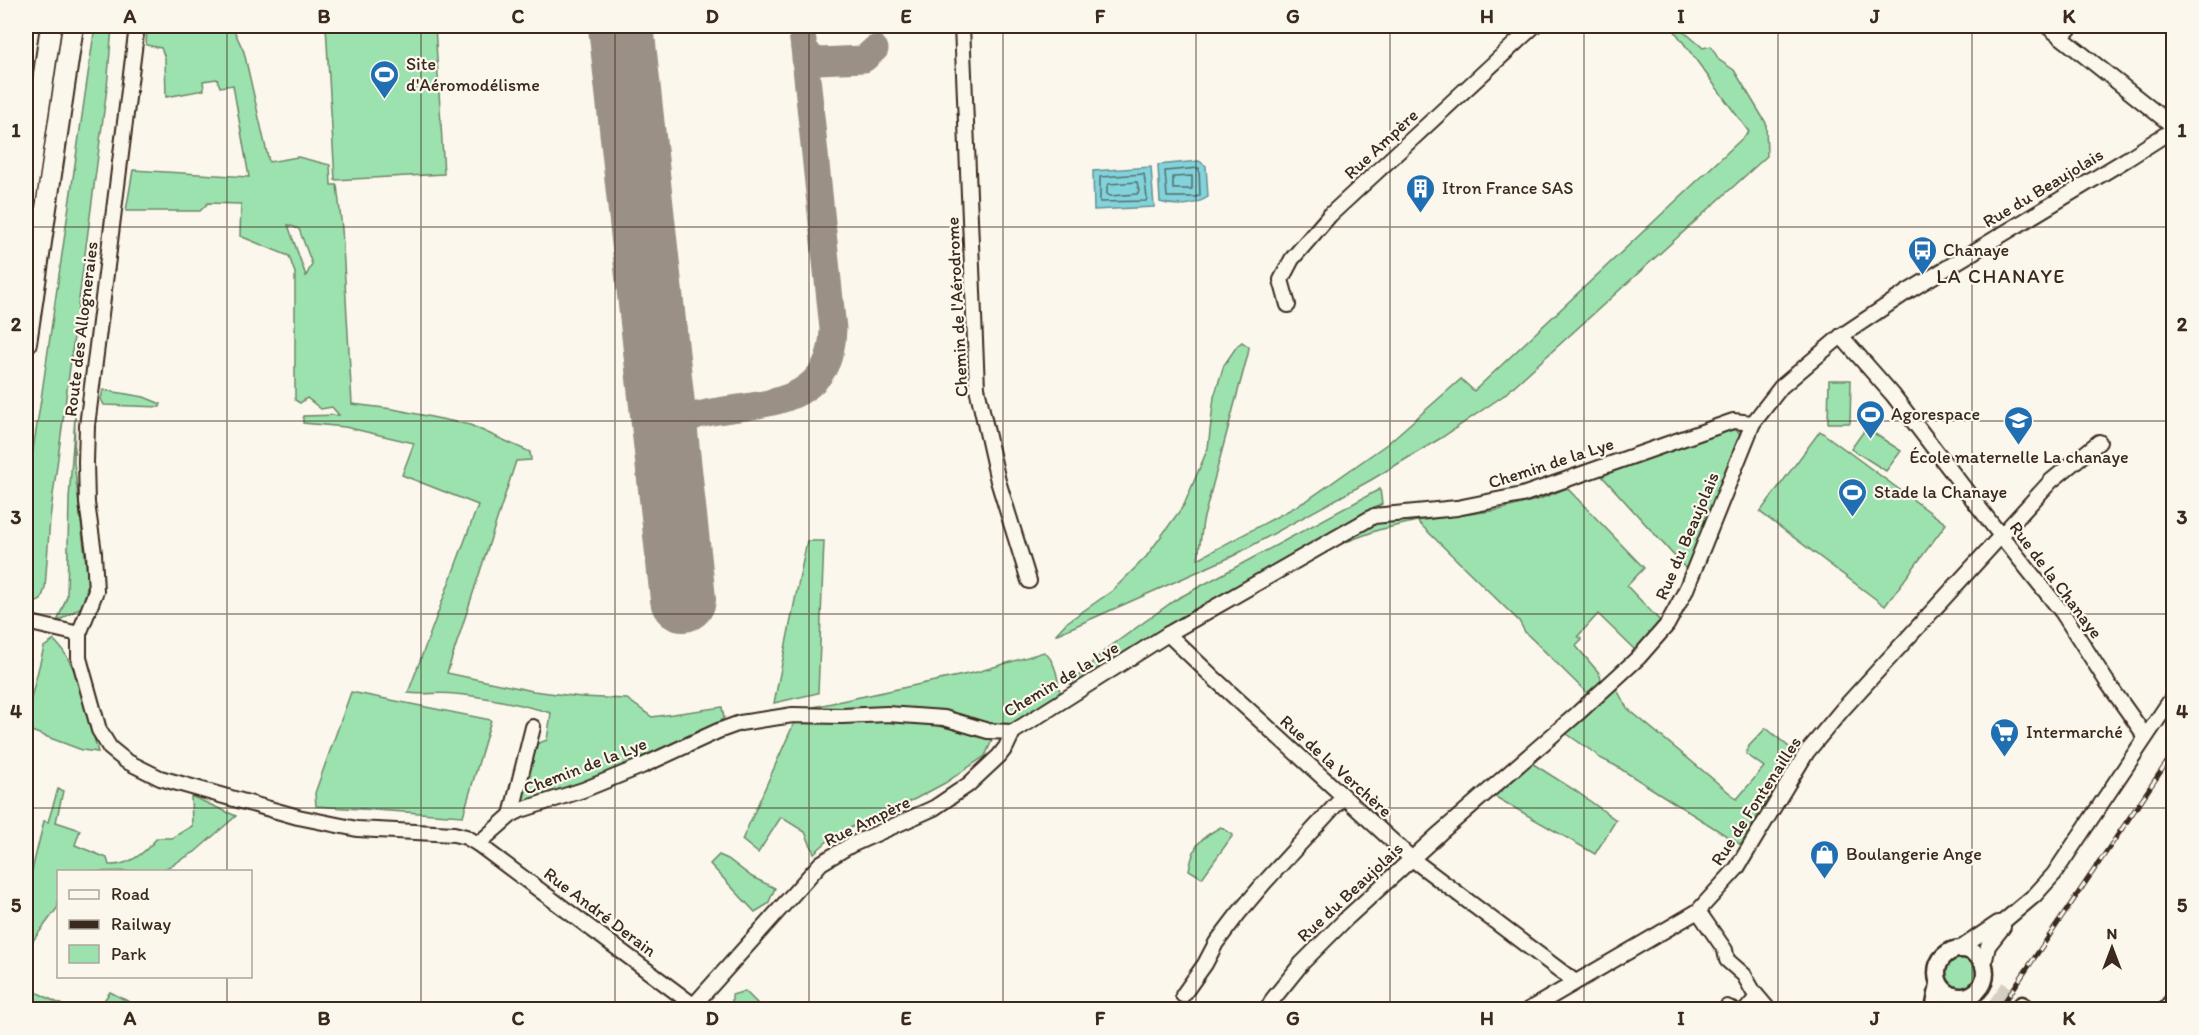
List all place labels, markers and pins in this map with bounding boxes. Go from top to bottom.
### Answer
place label: Site d'Aéromodélisme [406,53,540,96]
sports icon: Site d'Aéromodélisme [369,58,401,100]
building icon: Itron France SAS [1405,172,1437,214]
place label: Itron France SAS [1442,177,1573,199]
bus stop icon: Chanaye [1906,234,1938,276]
place label: Chanaye [1943,239,2009,261]
sports icon: Agorespace [1854,398,1886,440]
place label: Agorespace [1891,403,1980,425]
school or university icon: École maternelle La chanaye [2003,404,2035,446]
place label: École maternelle La chanaye [1909,446,2129,468]
sports icon: Stade la Chanaye [1837,476,1869,518]
place label: Stade la Chanaye [1874,481,2007,503]
supermarket icon: Intermarché [1989,716,2021,758]
place label: Intermarché [2026,721,2123,743]
shop icon: Boulangerie Ange [1809,838,1841,880]
place label: Boulangerie Ange [1846,843,1982,865]

